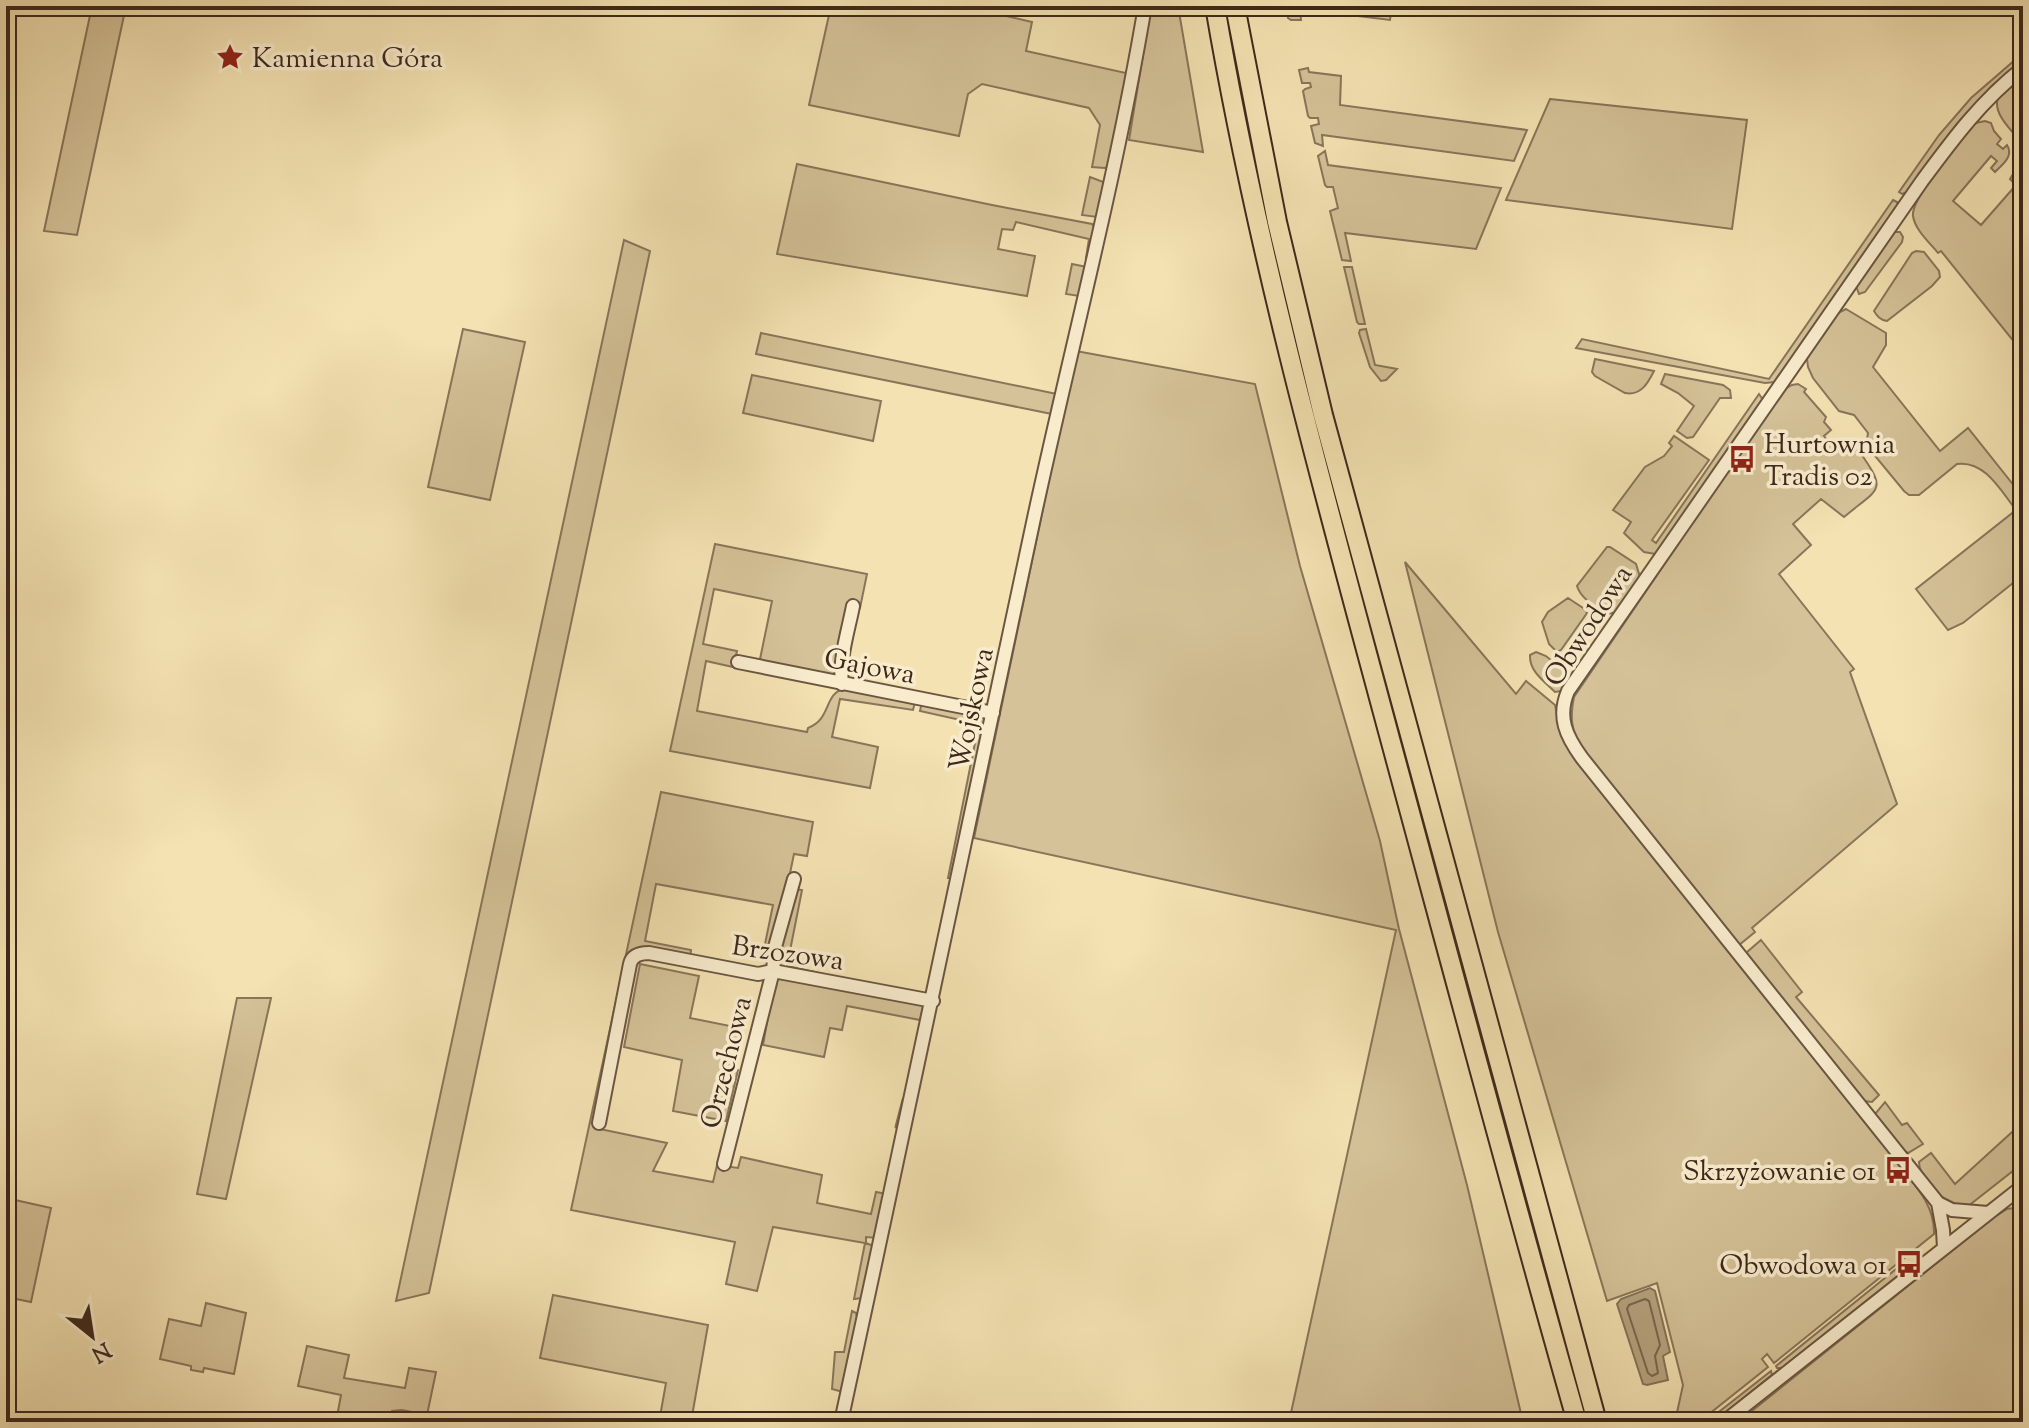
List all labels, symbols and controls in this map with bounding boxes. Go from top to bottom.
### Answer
place label: Kamienna Góra [252,40,443,80]
place icon: Kamienna Góra [215,42,245,72]
place label: Hurtownia Tradis 02 [1764,426,1895,498]
bus stop icon: Hurtownia Tradis 02 [1727,444,1757,474]
street label: Obwodowa [1535,558,1644,695]
street label: Gajowa [821,640,918,696]
street label: Wojskowa [940,644,1006,775]
street label: Brzozowa [729,927,846,983]
street label: Orzechowa [692,992,764,1133]
place label: Skrzyżowanie 01 [1683,1153,1876,1193]
bus stop icon: Skrzyżowanie 01 [1883,1155,1913,1185]
place label: Obwodowa 01 [1719,1247,1887,1287]
bus stop icon: Obwodowa 01 [1894,1249,1924,1279]
north arrow [52,1296,132,1376]
text: N [85,1332,116,1369]

